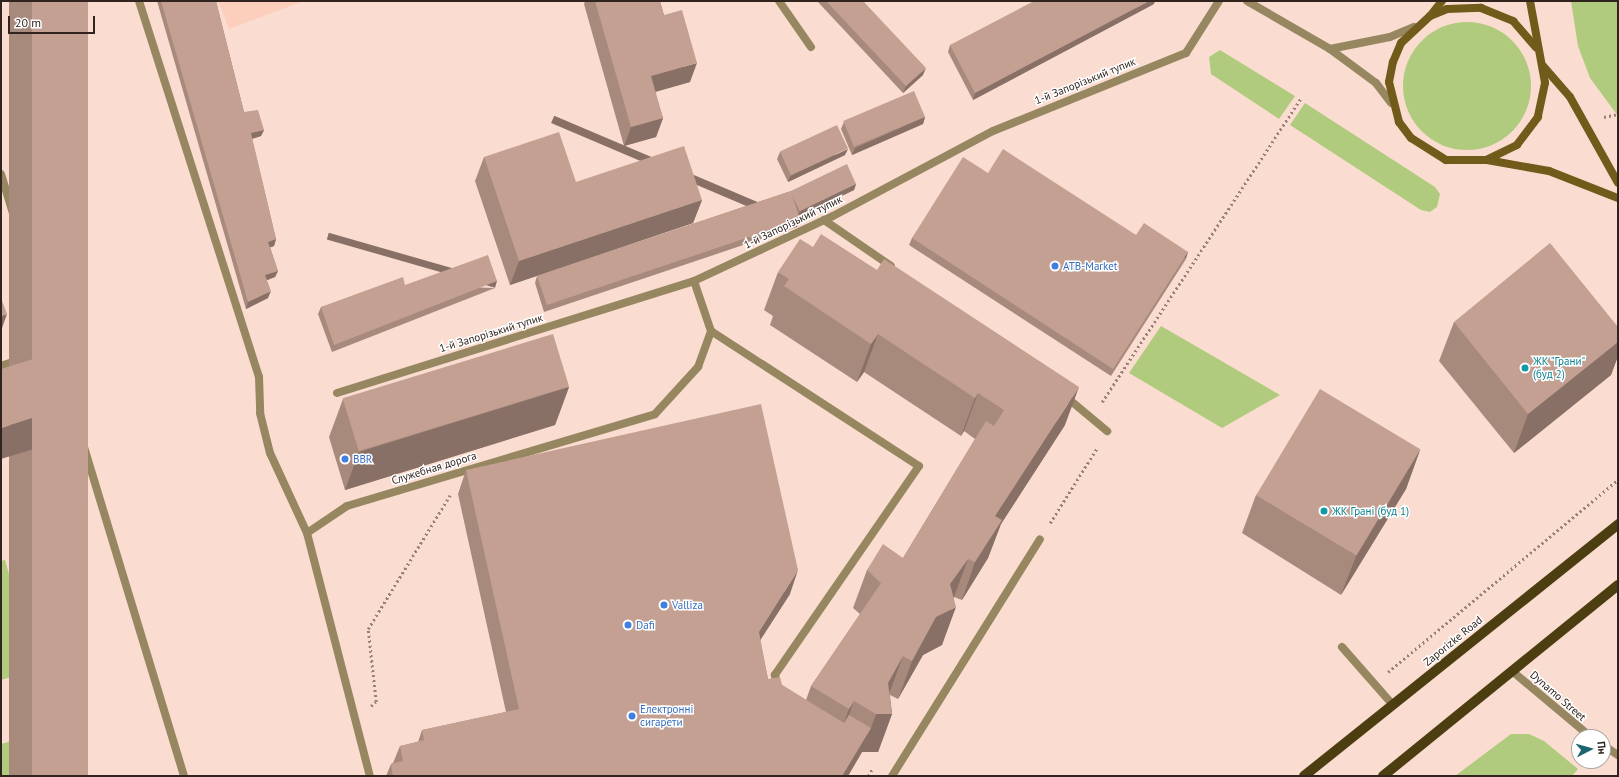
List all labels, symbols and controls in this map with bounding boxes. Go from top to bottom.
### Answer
scale bar [10,8,97,34]
text: 20 m [15,15,41,30]
street label: 1-й Запорізький тупик [1033,55,1137,107]
street label: 1-й Запорізький тупик [742,192,844,252]
place label: ATB-Market [1063,259,1118,273]
marker: ATB-Market [1050,261,1060,271]
street label: 1-й Запорізький тупик [438,311,544,355]
place label: ЖК "Грани" (буд 2) [1533,355,1586,381]
marker: ЖК "Грани" (буд 2) [1520,363,1530,373]
street label: Служебная дорога [390,449,478,487]
place label: BBR [353,452,372,466]
marker: BBR [340,454,350,464]
place label: ЖК Грані (буд 1) [1332,504,1409,518]
marker: ЖК Грані (буд 1) [1319,506,1329,516]
place label: Valliza [672,598,703,612]
marker: Valliza [659,600,669,610]
street label: Zaporizke Road [1421,613,1485,669]
place label: Dafi [636,618,655,632]
marker: Dafi [623,620,633,630]
street label: Dynamo Street [1527,668,1589,724]
place label: Електронні сигарети [640,703,693,729]
marker: Електронні сигарети [627,711,637,721]
north arrow [1571,729,1611,769]
text: Пн [1594,741,1610,755]

